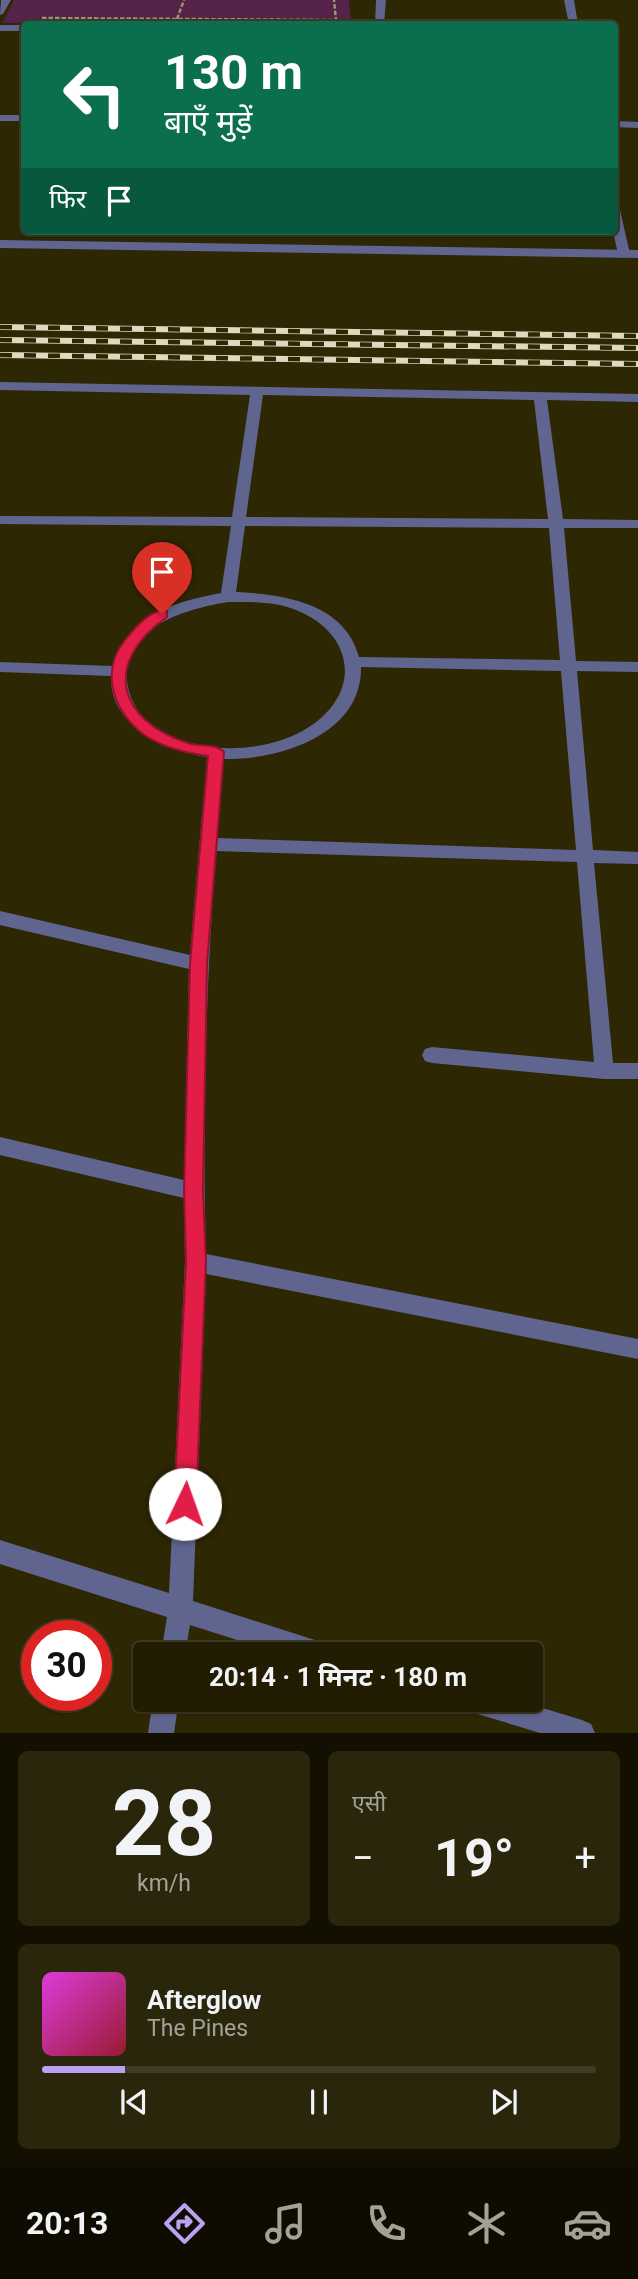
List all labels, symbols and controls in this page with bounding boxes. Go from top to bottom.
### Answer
text: 130 m [164,44,303,101]
icon: left [49,49,140,140]
text: बाएँ मुड़ें [164,103,252,141]
icon: arrive [100,182,138,220]
text: फिर [49,184,86,214]
pin [132,542,192,614]
icon: arrive [143,553,181,591]
position arrow [148,1467,222,1541]
speed limit sign: 30 [21,1620,112,1711]
text: 20:14 · 1 मिनट · 180 m [209,1662,467,1692]
text: 28 [112,1771,216,1877]
text: एसी [352,1790,386,1817]
text: 19° [434,1828,514,1889]
text: − [352,1836,374,1880]
text: + [574,1836,596,1880]
text: km/h [137,1870,191,1897]
text: Afterglow [147,1985,261,2015]
text: The Pines [147,2015,248,2042]
icon: previous [115,2083,153,2121]
icon: pause [300,2083,338,2121]
icon: next [485,2083,523,2121]
icon: directions [160,2199,209,2248]
icon: music [261,2199,310,2248]
icon: phone [362,2199,411,2248]
icon: climate [462,2199,511,2248]
icon: car [563,2199,612,2248]
text: 20:13 [26,2204,108,2242]

